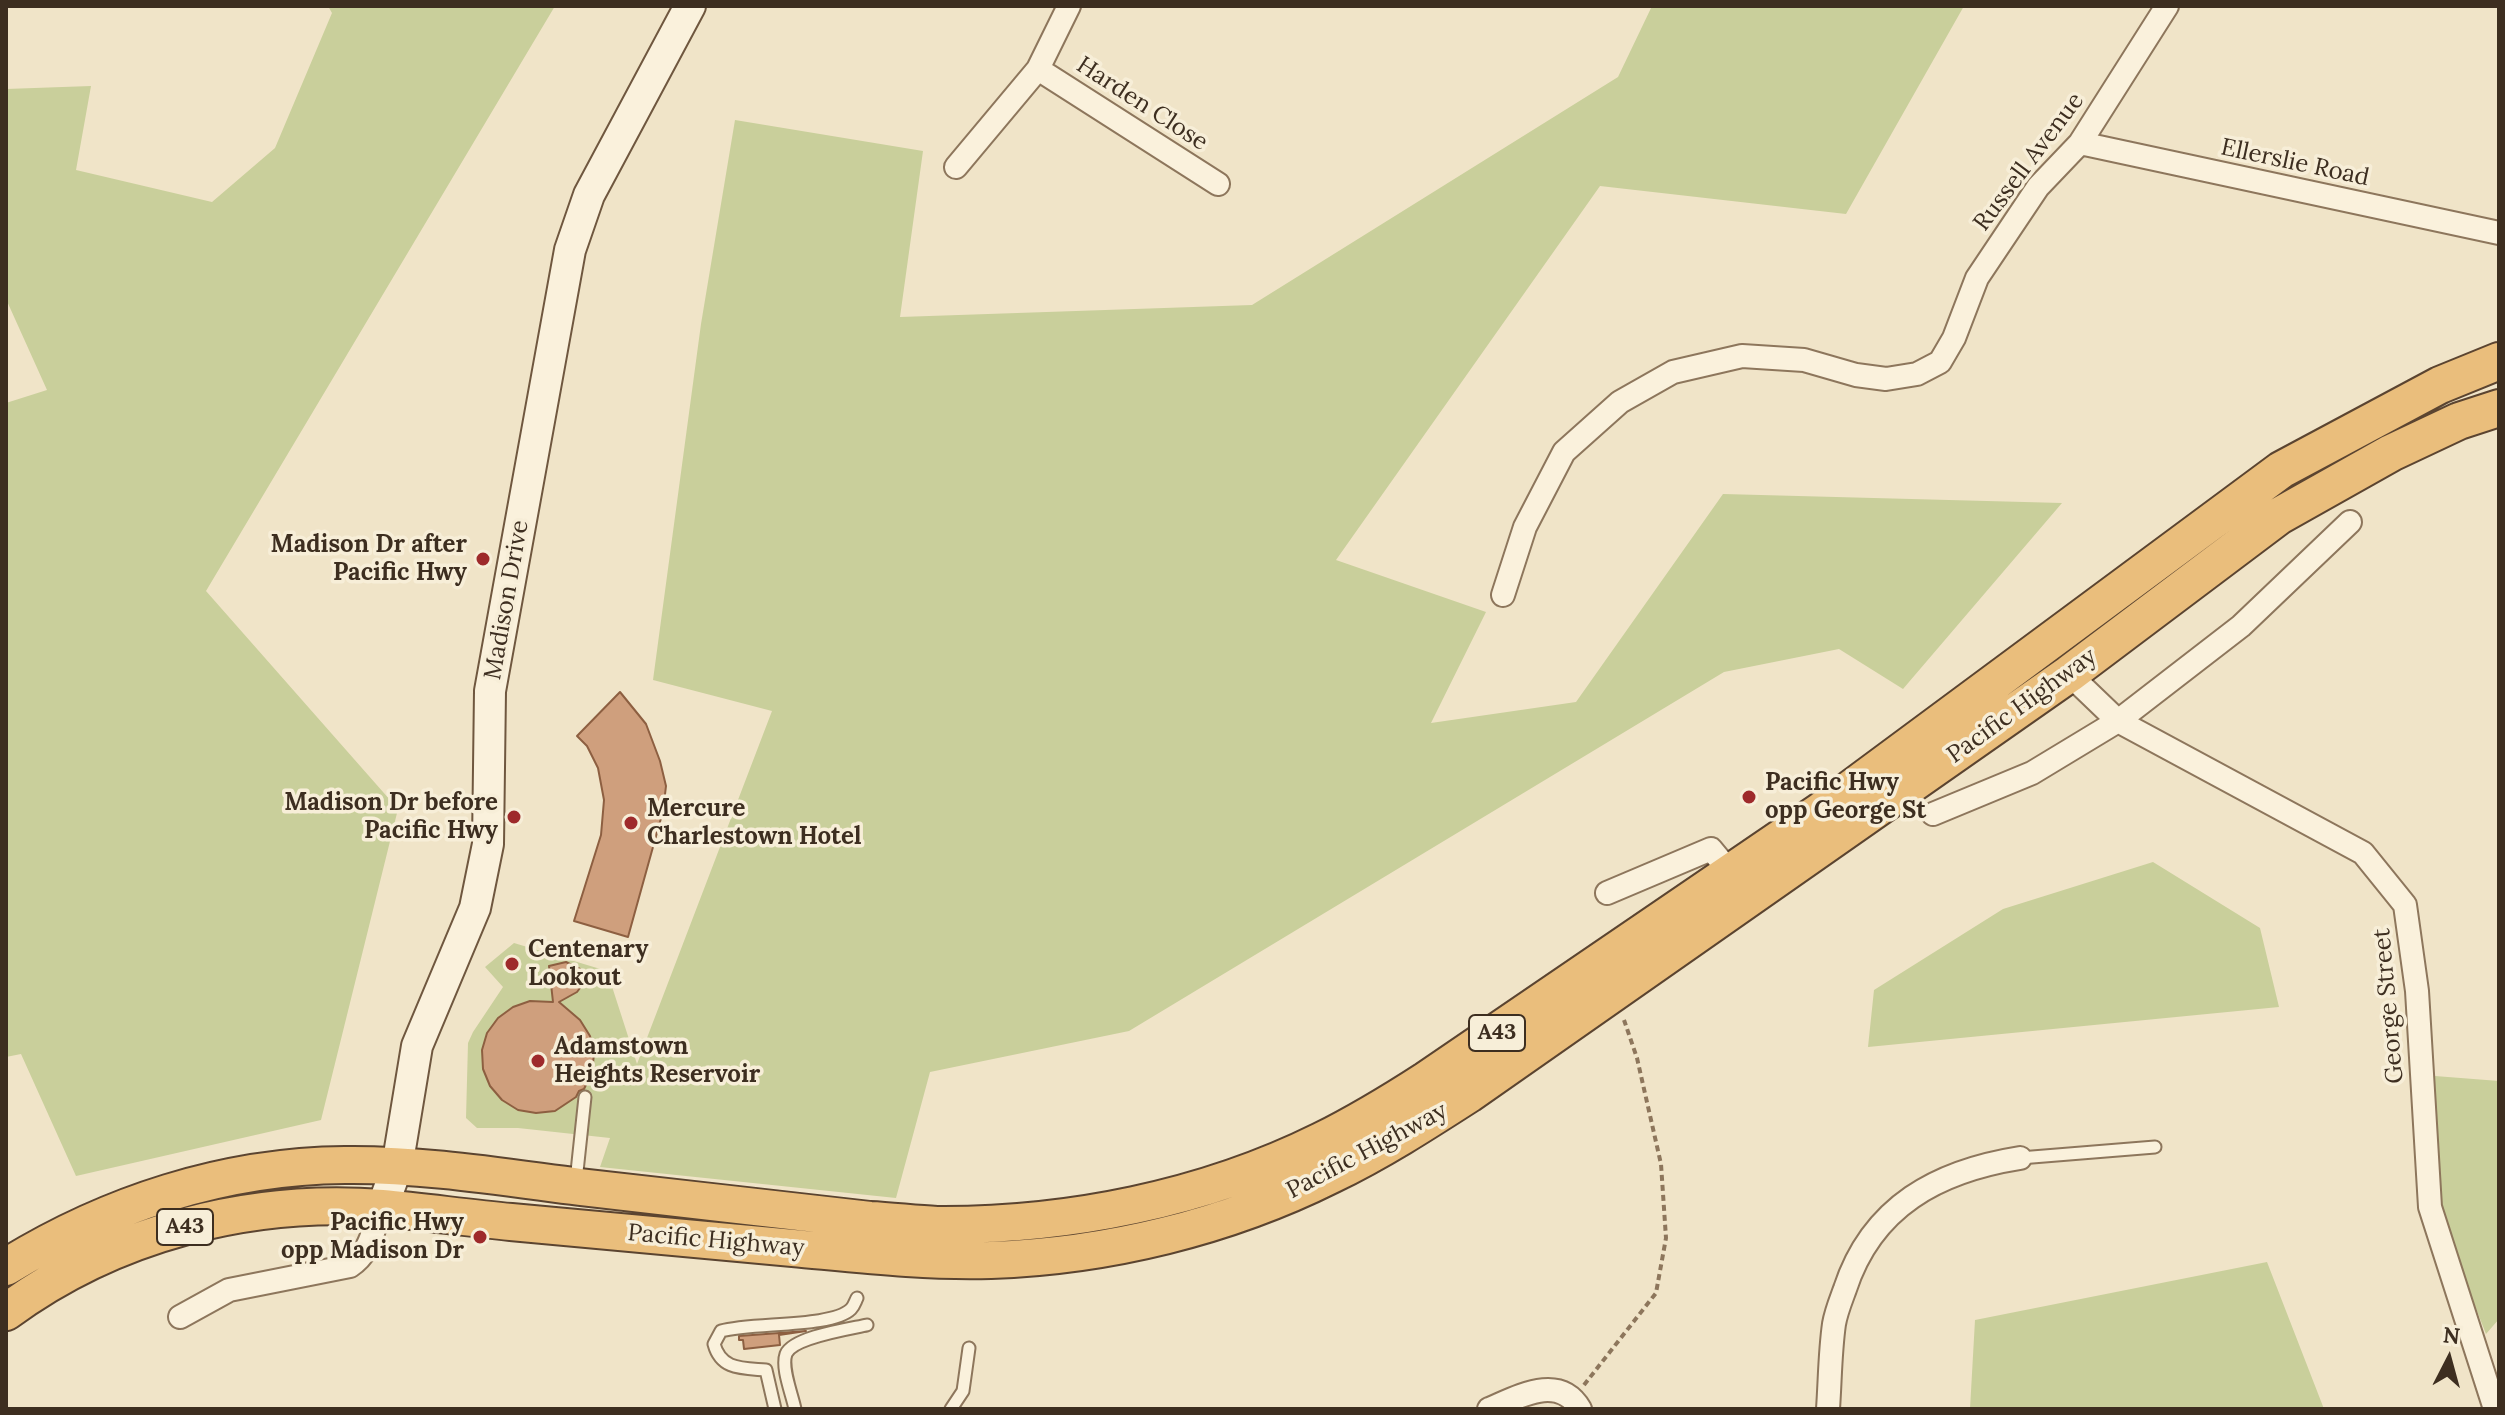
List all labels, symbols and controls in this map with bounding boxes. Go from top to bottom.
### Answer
street label: Harden Close [1071,51,1213,157]
street label: Russell Avenue [1968,87,2090,237]
street label: Ellerslie Road [2218,133,2372,193]
street label: Madison Drive [479,518,535,682]
place label: Madison Dr after Pacific Hwy [271,531,467,587]
marker: Madison Dr after Pacific Hwy [474,550,492,568]
street label: Pacific Highway [1942,642,2102,770]
place label: Pacific Hwy opp George St [1765,769,1926,825]
marker: Pacific Hwy opp George St [1740,788,1758,806]
place label: Madison Dr before Pacific Hwy [284,789,498,845]
place label: Mercure Charlestown Hotel [647,795,861,851]
marker: Madison Dr before Pacific Hwy [505,808,523,826]
marker: Mercure Charlestown Hotel [622,814,640,832]
street label: George Street [2368,927,2410,1085]
place label: Centenary Lookout [528,936,648,992]
marker: Centenary Lookout [503,955,521,973]
road number: A43 [1469,1015,1525,1051]
place label: Adamstown Heights Reservoir [554,1033,760,1089]
marker: Adamstown Heights Reservoir [529,1052,547,1070]
street label: Pacific Highway [1282,1097,1452,1205]
road number: A43 [157,1209,213,1245]
place label: Pacific Hwy opp Madison Dr [281,1209,464,1265]
street label: Pacific Highway [626,1219,806,1263]
marker: Pacific Hwy opp Madison Dr [471,1228,489,1246]
north arrow [2409,1319,2489,1399]
text: N [2442,1320,2461,1350]

